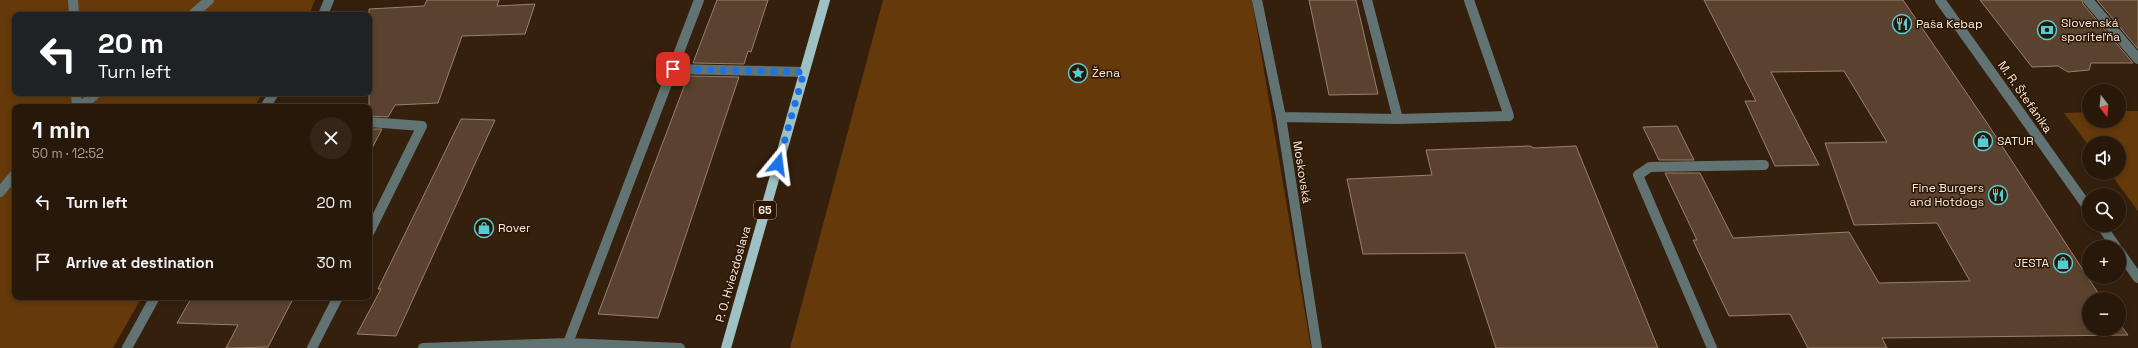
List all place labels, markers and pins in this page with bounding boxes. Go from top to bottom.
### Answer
restaurant icon: Paša Kebap [1891,13,1913,35]
place label: Slovenská sporiteľňa [2061,15,2120,45]
place label: Paša Kebap [1916,16,1983,32]
bank icon: Slovenská sporiteľňa [2036,19,2058,41]
pin [656,52,690,86]
place icon: Žena [1067,62,1089,84]
place label: Žena [1092,65,1120,81]
shop icon: SATUR [1972,130,1994,152]
place label: SATUR [1997,133,2034,149]
place label: Fine Burgers and Hotdogs [1909,180,1984,210]
restaurant icon: Fine Burgers and Hotdogs [1987,184,2009,206]
shop icon: Rover [473,217,495,239]
place label: Rover [498,220,531,236]
shop icon: JESTA [2052,252,2074,274]
place label: JESTA [2014,255,2049,271]

